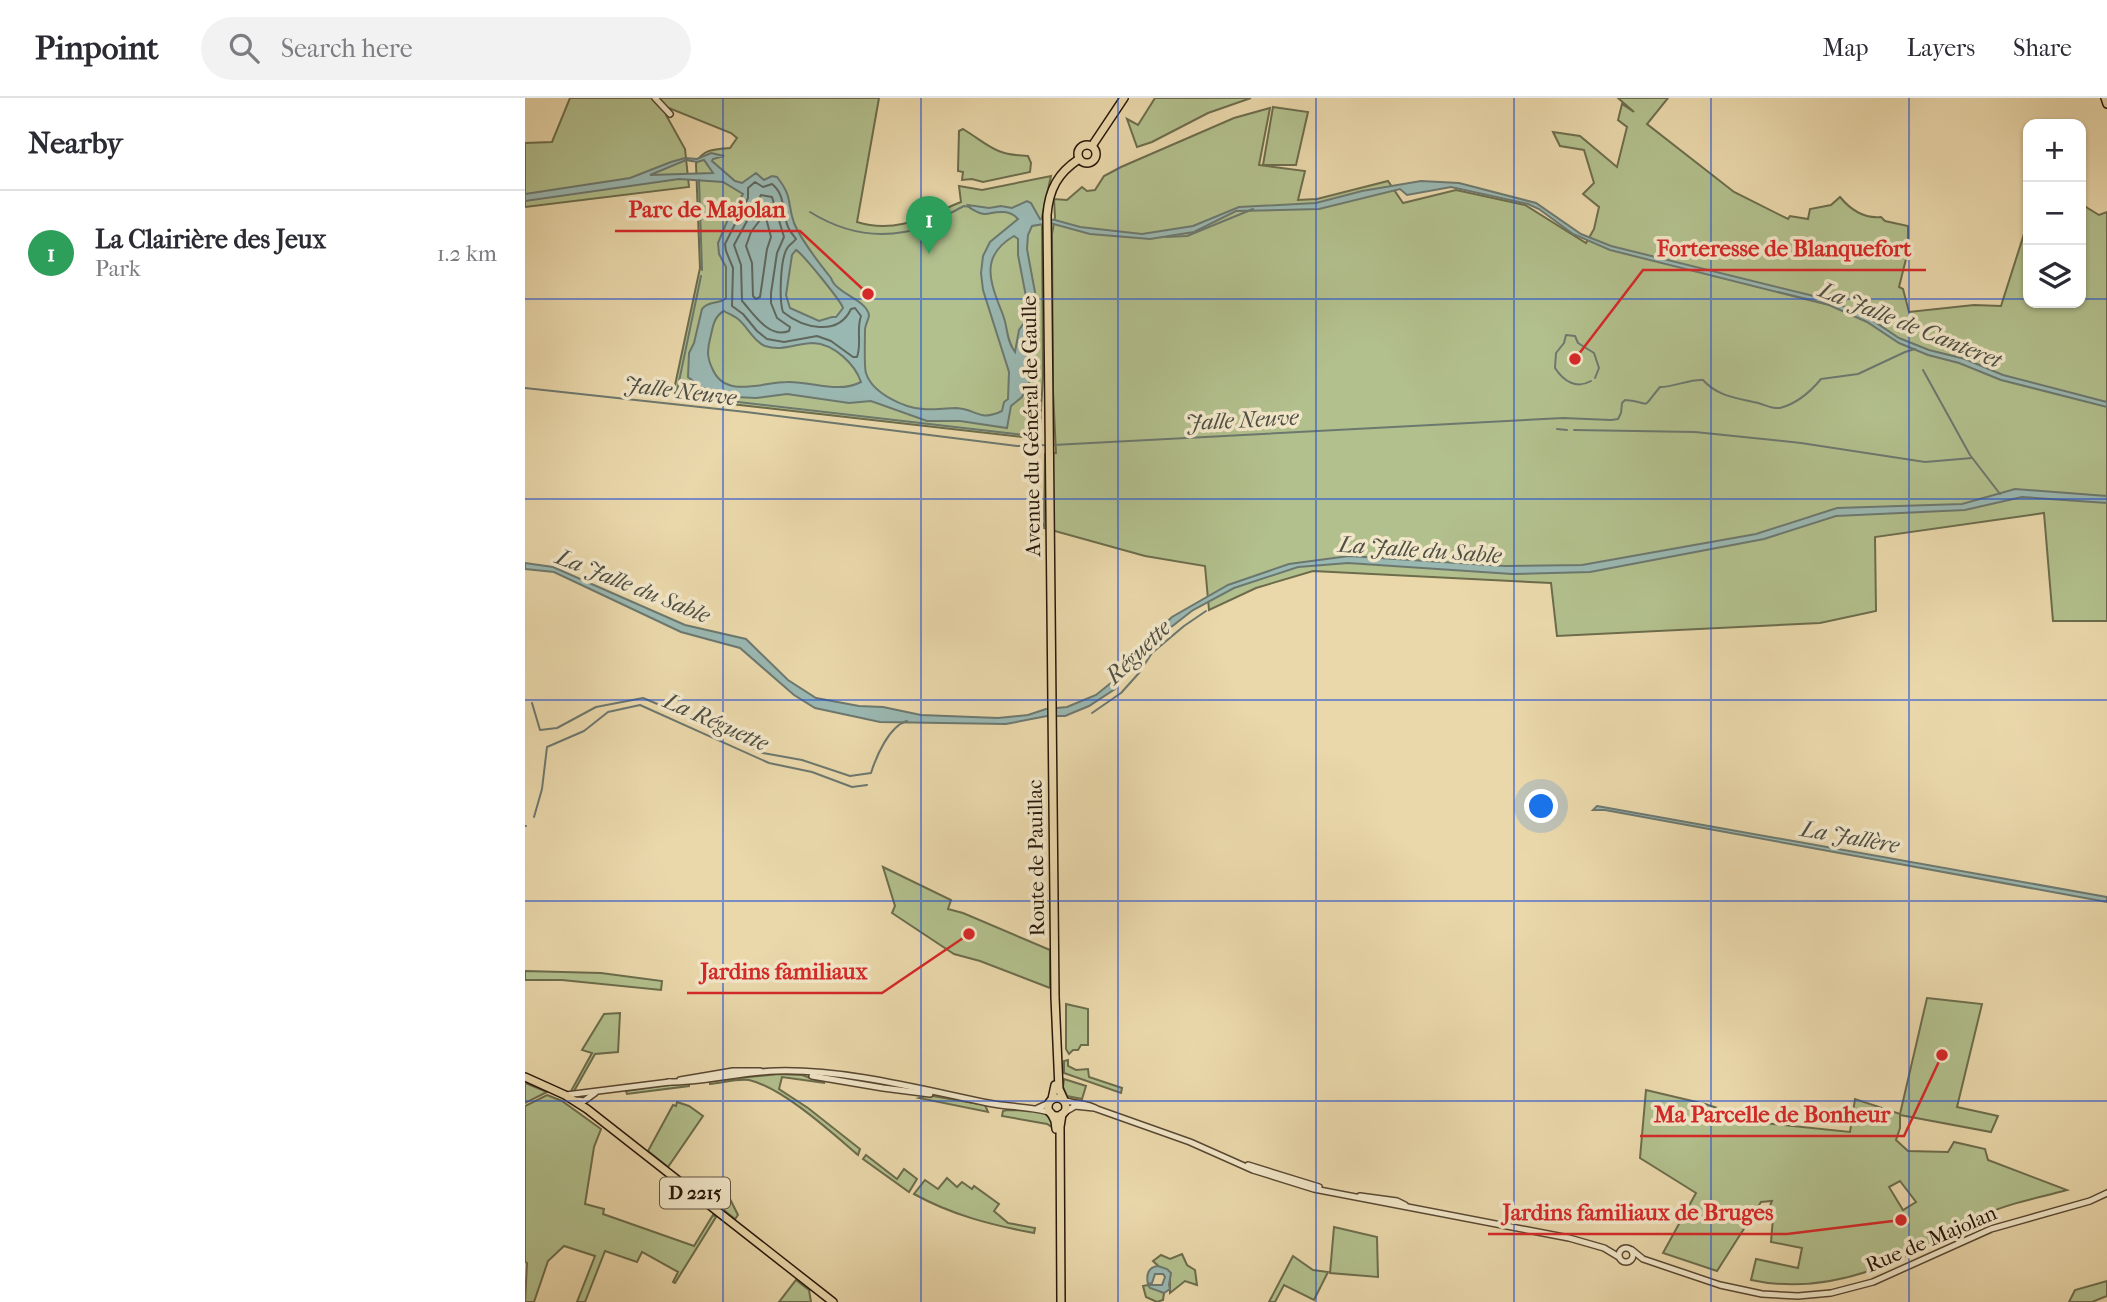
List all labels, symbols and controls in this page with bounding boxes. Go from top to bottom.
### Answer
search box [201,17,691,80]
text: Pinpoint [35,29,159,68]
icon: search [225,29,263,67]
text: Search here [281,33,413,64]
text: Map [1823,34,1869,62]
text: Layers [1907,34,1975,62]
text: Share [2013,34,2072,62]
map controls [2023,119,2086,308]
button: + [2023,119,2086,182]
text: Nearby [28,126,123,161]
button: − [2023,182,2086,245]
callout: Parc de Majolan [615,187,800,231]
text: Parc de Majolan [628,196,786,223]
pin: 1 [906,196,952,254]
text: La Clairière des Jeux [95,224,326,255]
callout: Forteresse de Blanquefort [1643,226,1926,270]
text: Forteresse de Blanquefort [1656,235,1912,262]
text: 1 [47,240,55,267]
text: 1.2 km [437,240,497,267]
button: layers [2023,245,2086,308]
text: Park [95,255,141,282]
water label: La Jalle de Canteret [1813,275,2007,375]
street label: Avenue du Général de Gaulle [1017,295,1045,558]
water label: Jalle Neuve [622,371,738,411]
water label: Jalle Neuve [1185,404,1300,436]
water label: La Jalle du Sable [1336,531,1503,569]
water label: La Jalle du Sable [550,542,714,629]
water label: Réguette [1098,614,1177,691]
water label: La Réguette [658,686,773,757]
street label: Route de Pauillac [1023,779,1049,937]
your location [1524,789,1558,823]
water label: La Jallère [1797,815,1902,859]
callout: Jardins familiaux [687,949,882,993]
text: Jardins familiaux [698,958,869,985]
callout: Ma Parcelle de Bonheur [1640,1092,1904,1136]
text: Ma Parcelle de Bonheur [1654,1101,1891,1128]
road number: D 2215 [660,1177,730,1208]
callout: Jardins familiaux de Bruges [1488,1190,1787,1234]
text: Jardins familiaux de Bruges [1500,1199,1774,1226]
street label: Rue de Majolan [1862,1201,2000,1277]

